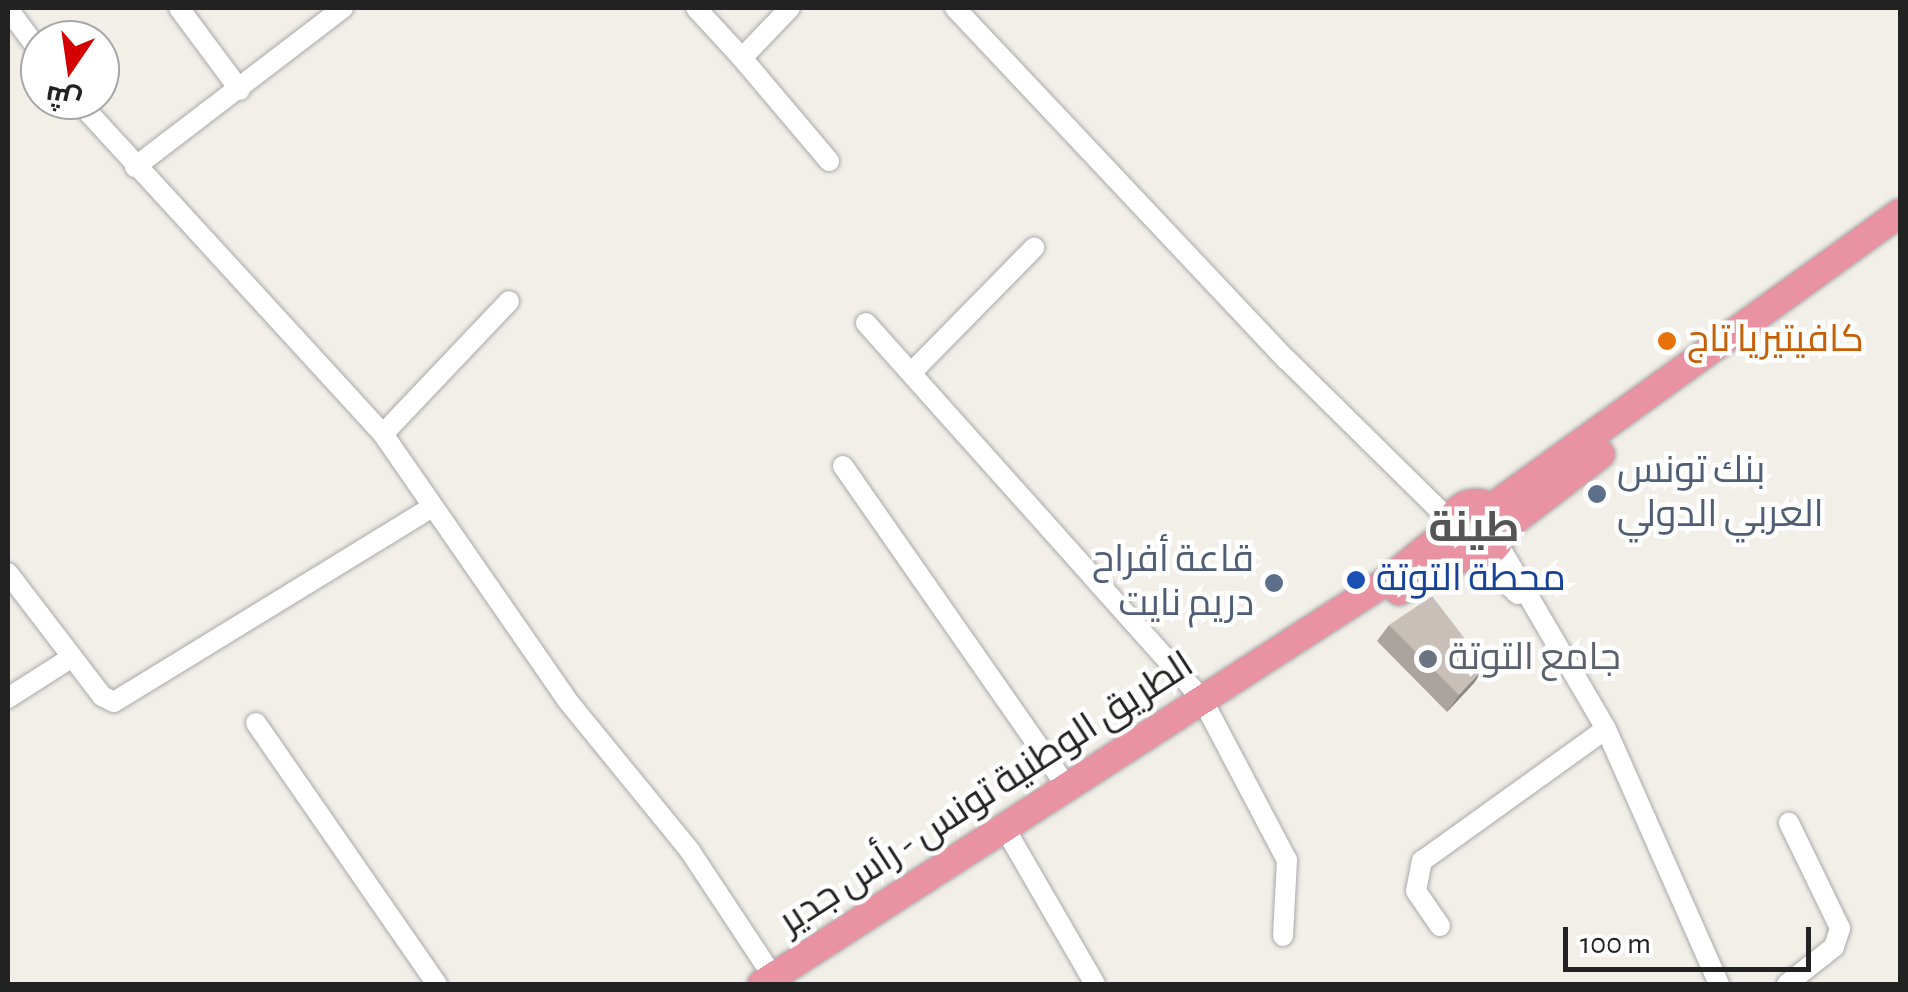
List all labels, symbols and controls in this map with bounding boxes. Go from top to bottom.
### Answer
north arrow [20,20,120,120]
text: ش [43,80,84,115]
place label: كافيتيريا تاج [1687,318,1864,364]
marker: كافيتيريا تاج [1656,330,1678,352]
place label: بنك تونس العربي الدولي [1617,449,1824,538]
marker: بنك تونس العربي الدولي [1586,483,1608,505]
district label: طينة [1428,503,1520,553]
place label: قاعة أفراح دريم نايت [1092,538,1254,628]
place label: محطة التوتة [1376,557,1566,603]
marker: محطة التوتة [1345,569,1367,591]
marker: قاعة أفراح دريم نايت [1263,572,1285,594]
place label: جامع التوتة [1448,636,1621,682]
street label: الطريق الوطنية تونس - رأس جدير [771,643,1203,945]
marker: جامع التوتة [1417,648,1439,670]
scale bar [1568,907,1816,969]
text: 100 m [1580,929,1651,959]

